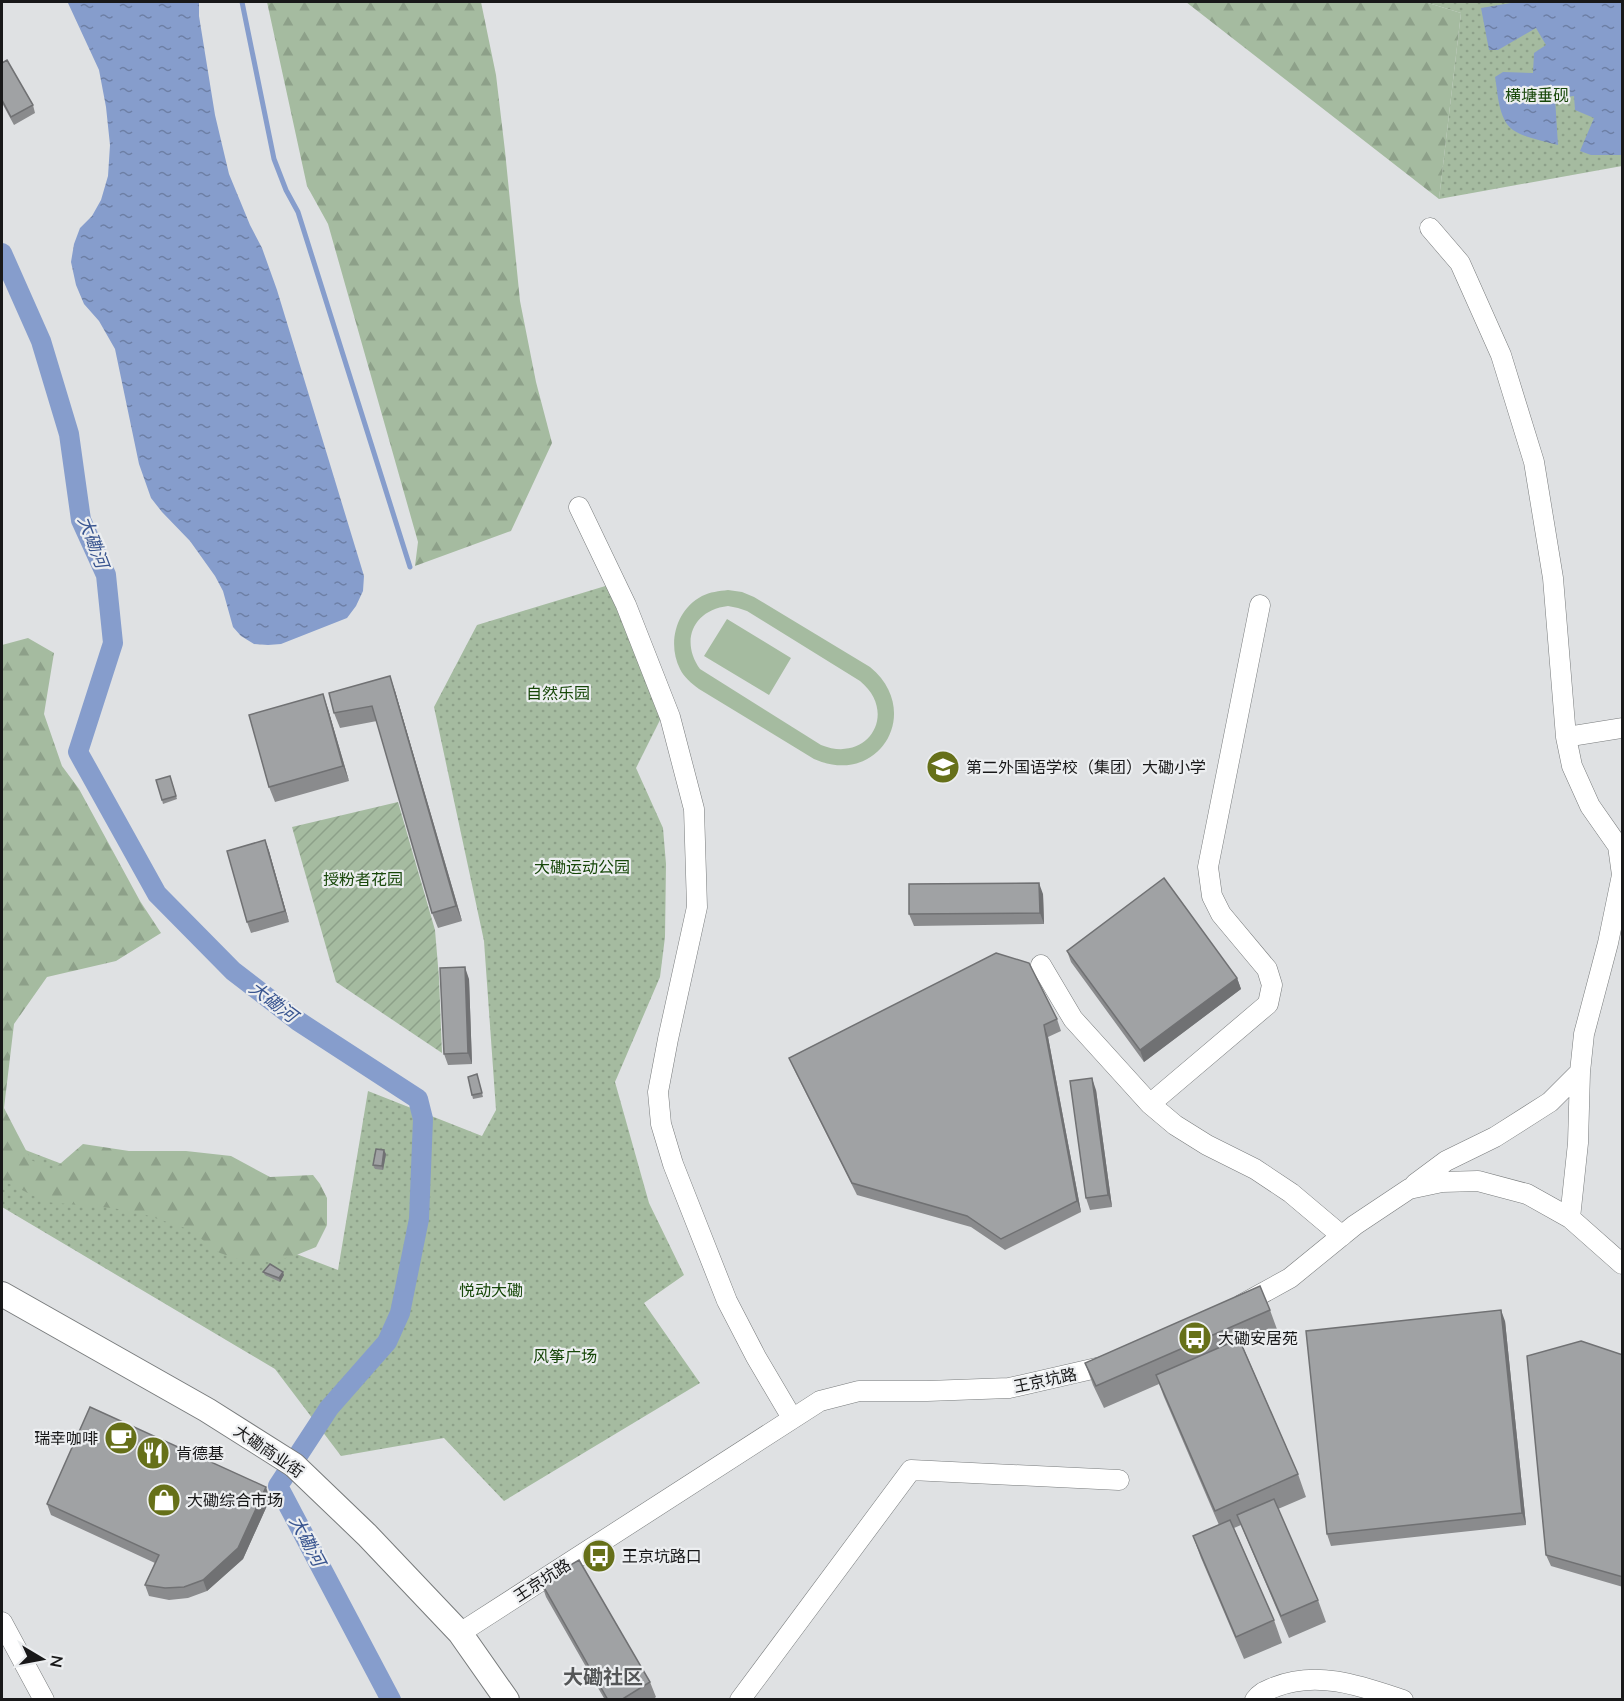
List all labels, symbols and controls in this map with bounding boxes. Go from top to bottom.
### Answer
park label: 横塘垂砚 [1505,85,1569,105]
water label: 大磡河 [73,512,115,574]
park label: 自然乐园 [526,683,590,703]
school or university icon: 第二外国语学校（集团）大磡小学 [925,749,961,785]
place label: 第二外国语学校（集团）大磡小学 [966,757,1206,777]
park label: 大磡运动公园 [534,857,630,877]
park label: 授粉者花园 [323,869,403,889]
water label: 大磡河 [245,976,304,1029]
park label: 悦动大磡 [459,1280,523,1300]
bus stop icon: 大磡安居苑 [1177,1320,1213,1356]
place label: 大磡安居苑 [1218,1328,1298,1348]
park label: 风筝广场 [533,1346,597,1366]
street label: 王京坑路 [1012,1364,1078,1396]
cafe icon: 瑞幸咖啡 [103,1420,139,1456]
street label: 大磡商业街 [230,1420,308,1482]
place label: 瑞幸咖啡 [34,1428,98,1448]
restaurant icon: 肯德基 [135,1435,171,1471]
place label: 肯德基 [176,1443,224,1463]
shop icon: 大磡综合市场 [146,1482,182,1518]
place label: 大磡综合市场 [187,1490,283,1510]
water label: 大磡河 [285,1512,332,1573]
bus stop icon: 王京坑路口 [581,1538,617,1574]
place label: 王京坑路口 [622,1546,702,1566]
street label: 王京坑路 [510,1554,574,1606]
north arrow [12,1629,72,1689]
text: N [46,1654,68,1669]
district label: 大磡社区 [563,1664,643,1689]

